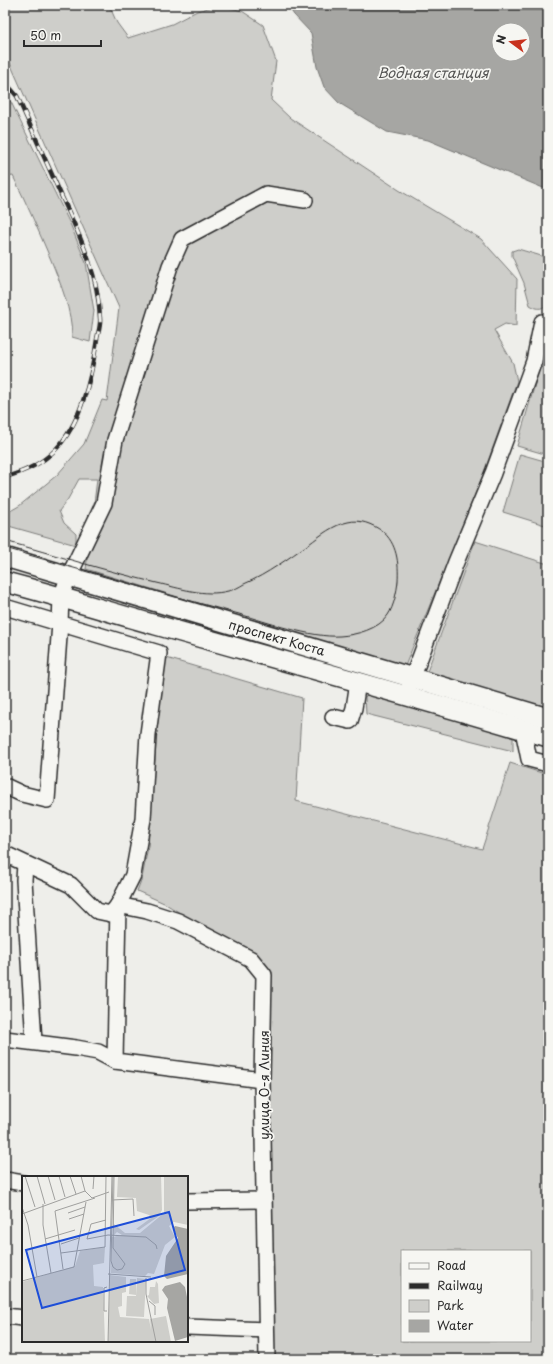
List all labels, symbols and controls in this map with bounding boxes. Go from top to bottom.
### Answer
scale bar [24,22,101,48]
north arrow [491,22,531,62]
text: 50 m [30,26,61,44]
text: N [492,33,510,46]
water label: Водная станция [377,62,490,83]
street label: проспект Коста [227,614,327,660]
street label: улица 0-я Линия [254,1030,273,1140]
inset map [22,1176,188,1342]
legend [401,1250,531,1342]
text: Road [437,1256,466,1274]
text: Railway [437,1276,483,1294]
text: Park [437,1296,464,1314]
text: Water [437,1316,474,1334]

